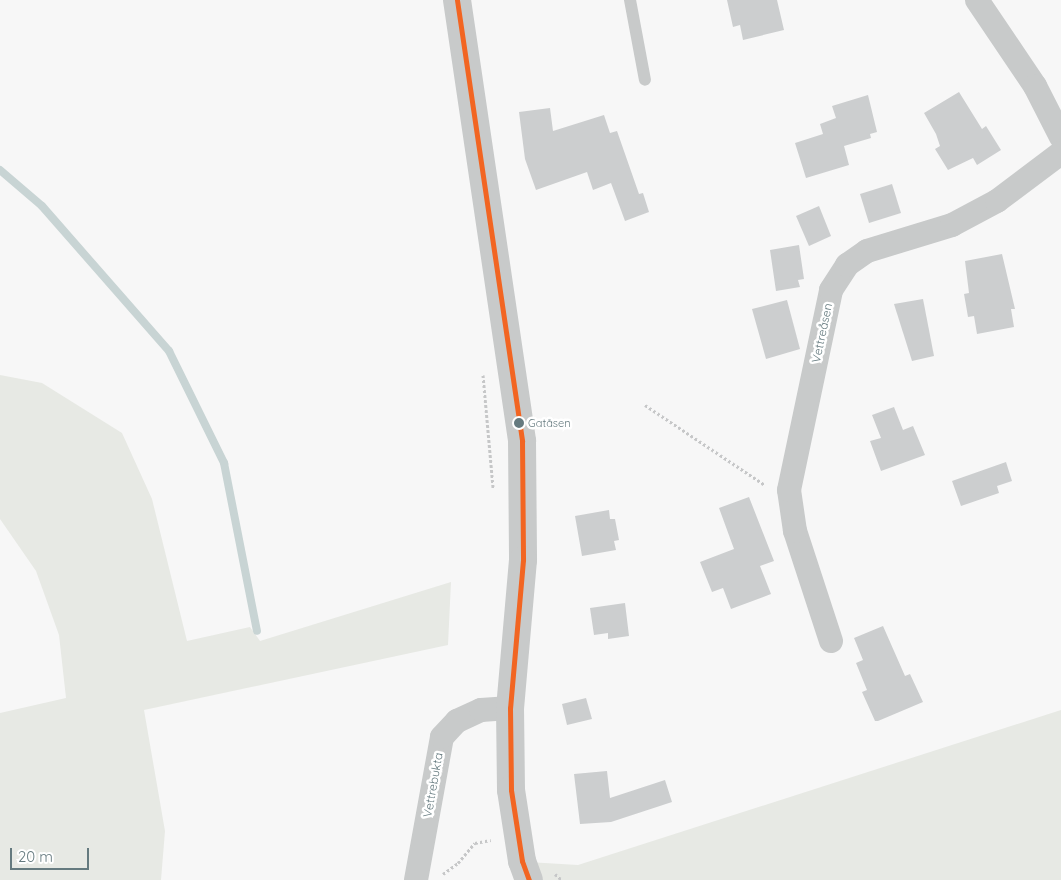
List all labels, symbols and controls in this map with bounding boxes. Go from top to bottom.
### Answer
street label: Vettreåsen [809,302,835,364]
place label: Gatåsen [528,416,571,430]
marker: Gatåsen [514,418,524,428]
street label: Vettrebukta [420,751,446,819]
scale bar [12,838,91,870]
text: 20 m [18,847,53,866]

